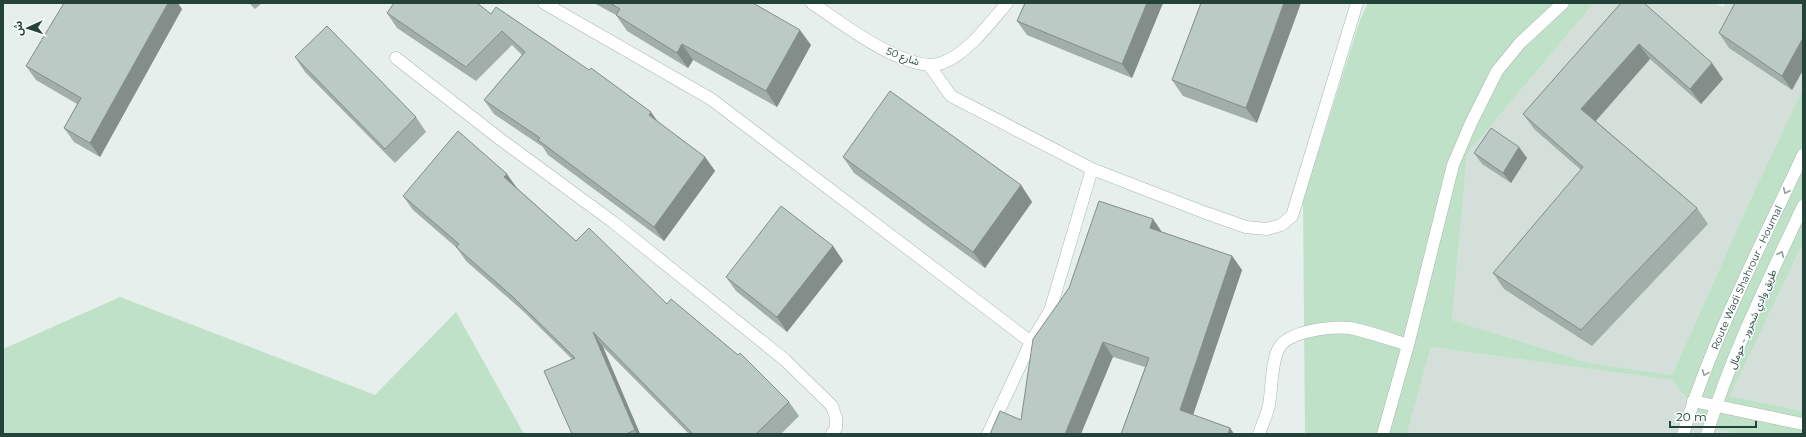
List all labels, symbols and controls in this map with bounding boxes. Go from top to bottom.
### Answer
north arrow [8,8,48,48]
text: ش [11,21,25,36]
street label: شارع 50 [884,44,921,69]
one-way arrow [1783,186,1791,194]
street label: Route Wadi Shahrour - Houmal [1708,203,1785,352]
one-way arrow [1776,251,1784,259]
street label: طريق وادي شحرور - حومال [1726,267,1781,372]
one-way arrow [1701,370,1709,377]
scale bar [1670,403,1756,429]
text: 20 m [1676,409,1707,424]

